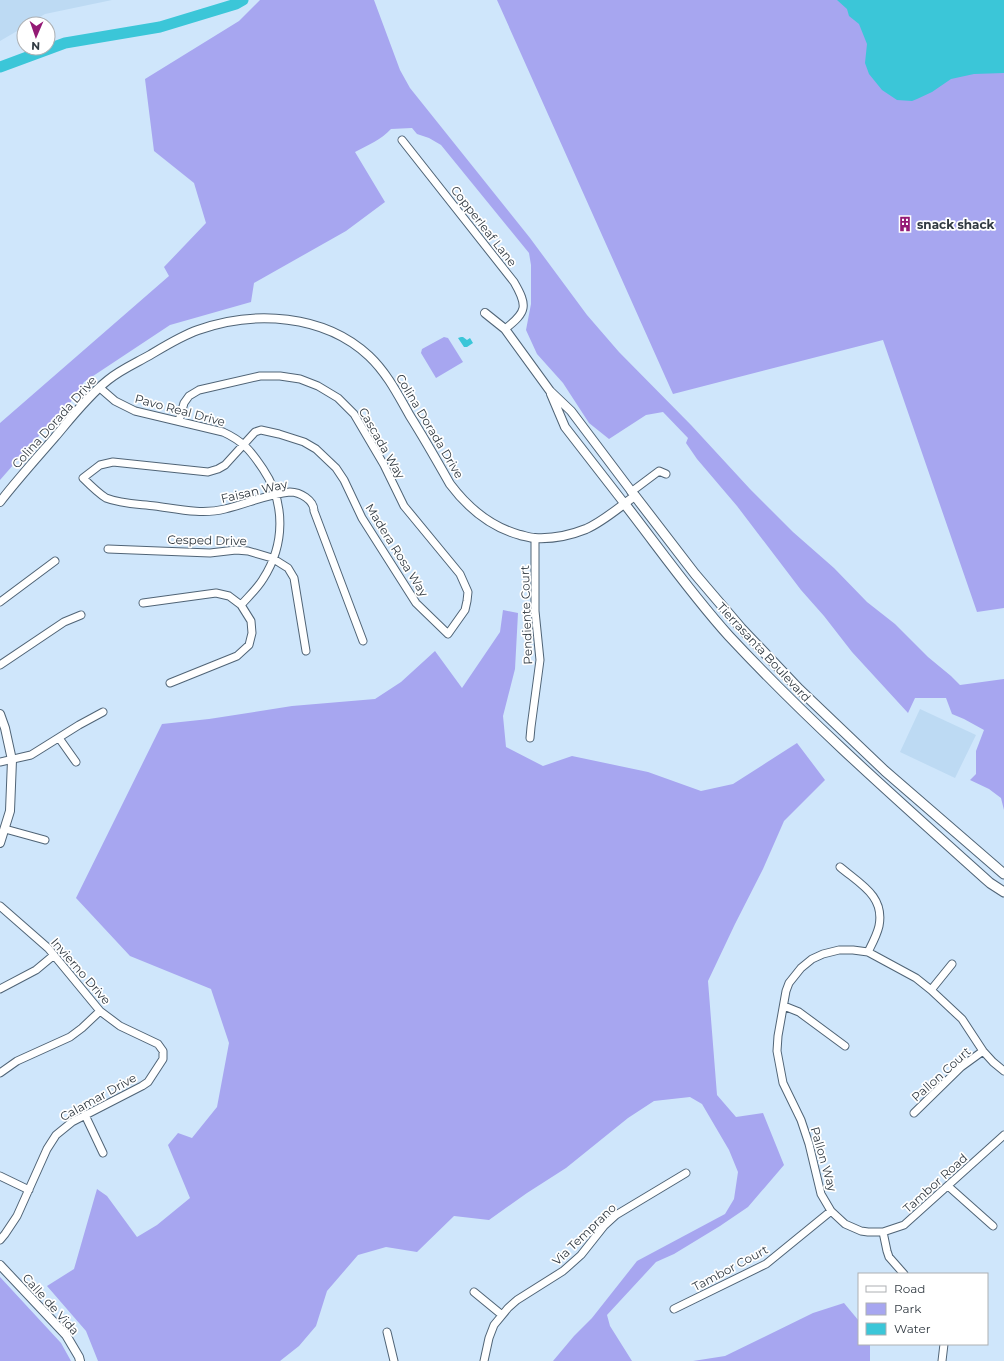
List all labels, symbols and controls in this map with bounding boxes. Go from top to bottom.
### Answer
north arrow [16,16,56,56]
text: N [31,39,40,53]
street label: Copperleaf Lane [448,183,520,269]
building icon: snack shack [896,215,914,233]
place label: snack shack [917,217,995,232]
street label: Colina Dorada Drive [393,371,467,481]
street label: Colina Dorada Drive [9,373,99,471]
street label: Pavo Real Drive [133,391,227,429]
street label: Cascada Way [356,405,409,482]
street label: Faisan Way [219,476,289,506]
street label: Madera Rosa Way [362,501,432,600]
street label: Cesped Drive [167,532,247,548]
street label: Pendiente Court [517,565,535,665]
street label: Tierrasanta Boulevard [714,599,814,705]
street label: Invierno Drive [48,935,114,1007]
street label: Pallon Court [908,1043,974,1104]
street label: Calamar Drive [57,1070,139,1124]
street label: Pallon Way [808,1125,841,1194]
street label: Tambor Road [900,1150,970,1216]
street label: Via Temprano [549,1200,619,1268]
street label: Tambor Court [690,1242,771,1294]
street label: Calle de Vida [20,1270,82,1338]
legend [858,1273,988,1345]
text: Road [894,1281,925,1296]
text: Park [894,1301,922,1316]
text: Water [894,1321,931,1336]

